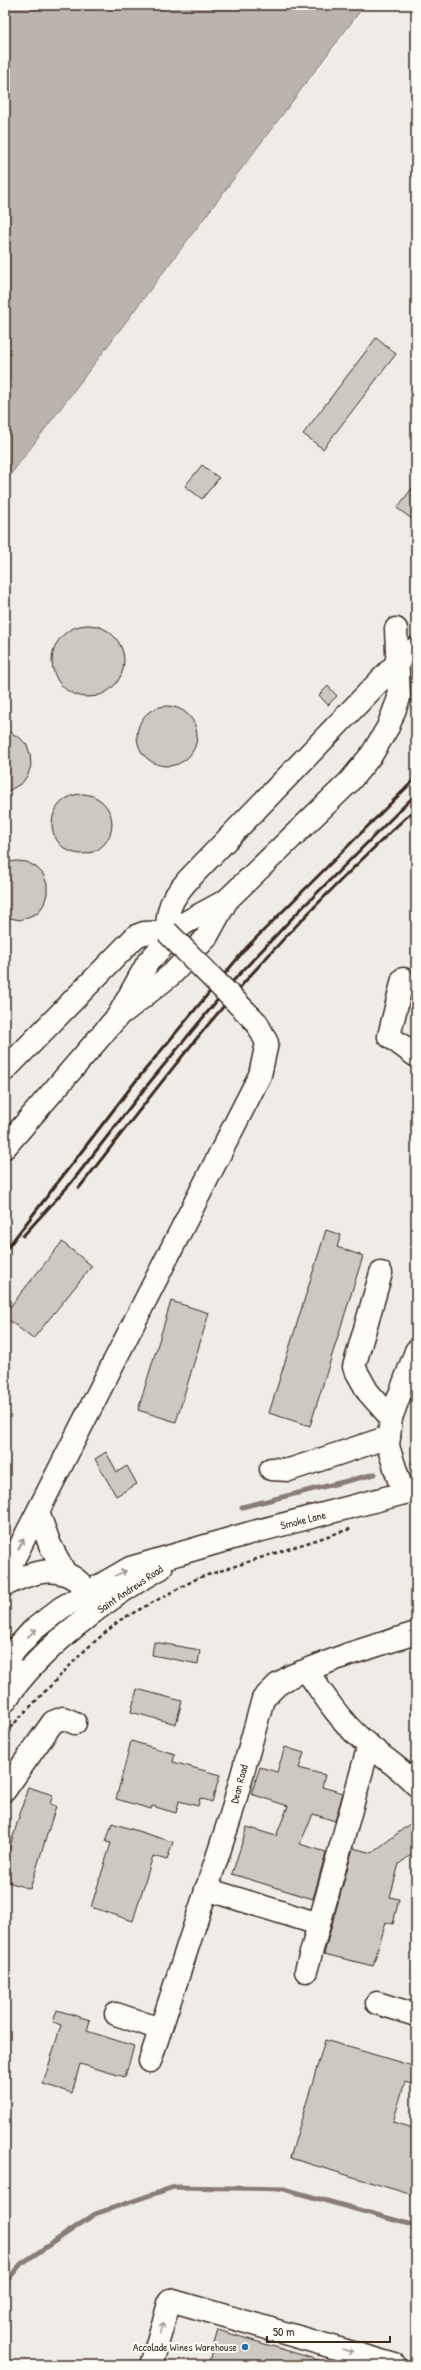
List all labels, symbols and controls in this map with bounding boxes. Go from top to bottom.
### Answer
street label: Smoke Lane [279,1507,328,1532]
one-way arrow [18,1538,26,1550]
street label: Saint Andrews Road [94,1561,166,1616]
one-way arrow [115,1569,127,1576]
one-way arrow [27,1628,37,1637]
street label: Dean Road [227,1762,251,1805]
scale bar [267,2318,390,2344]
one-way arrow [159,2321,166,2334]
text: 50 m [273,2323,294,2340]
place label: Accolade Wines Warehouse [133,2340,238,2354]
marker: Accolade Wines Warehouse [240,2342,250,2352]
one-way arrow [341,2348,354,2355]

